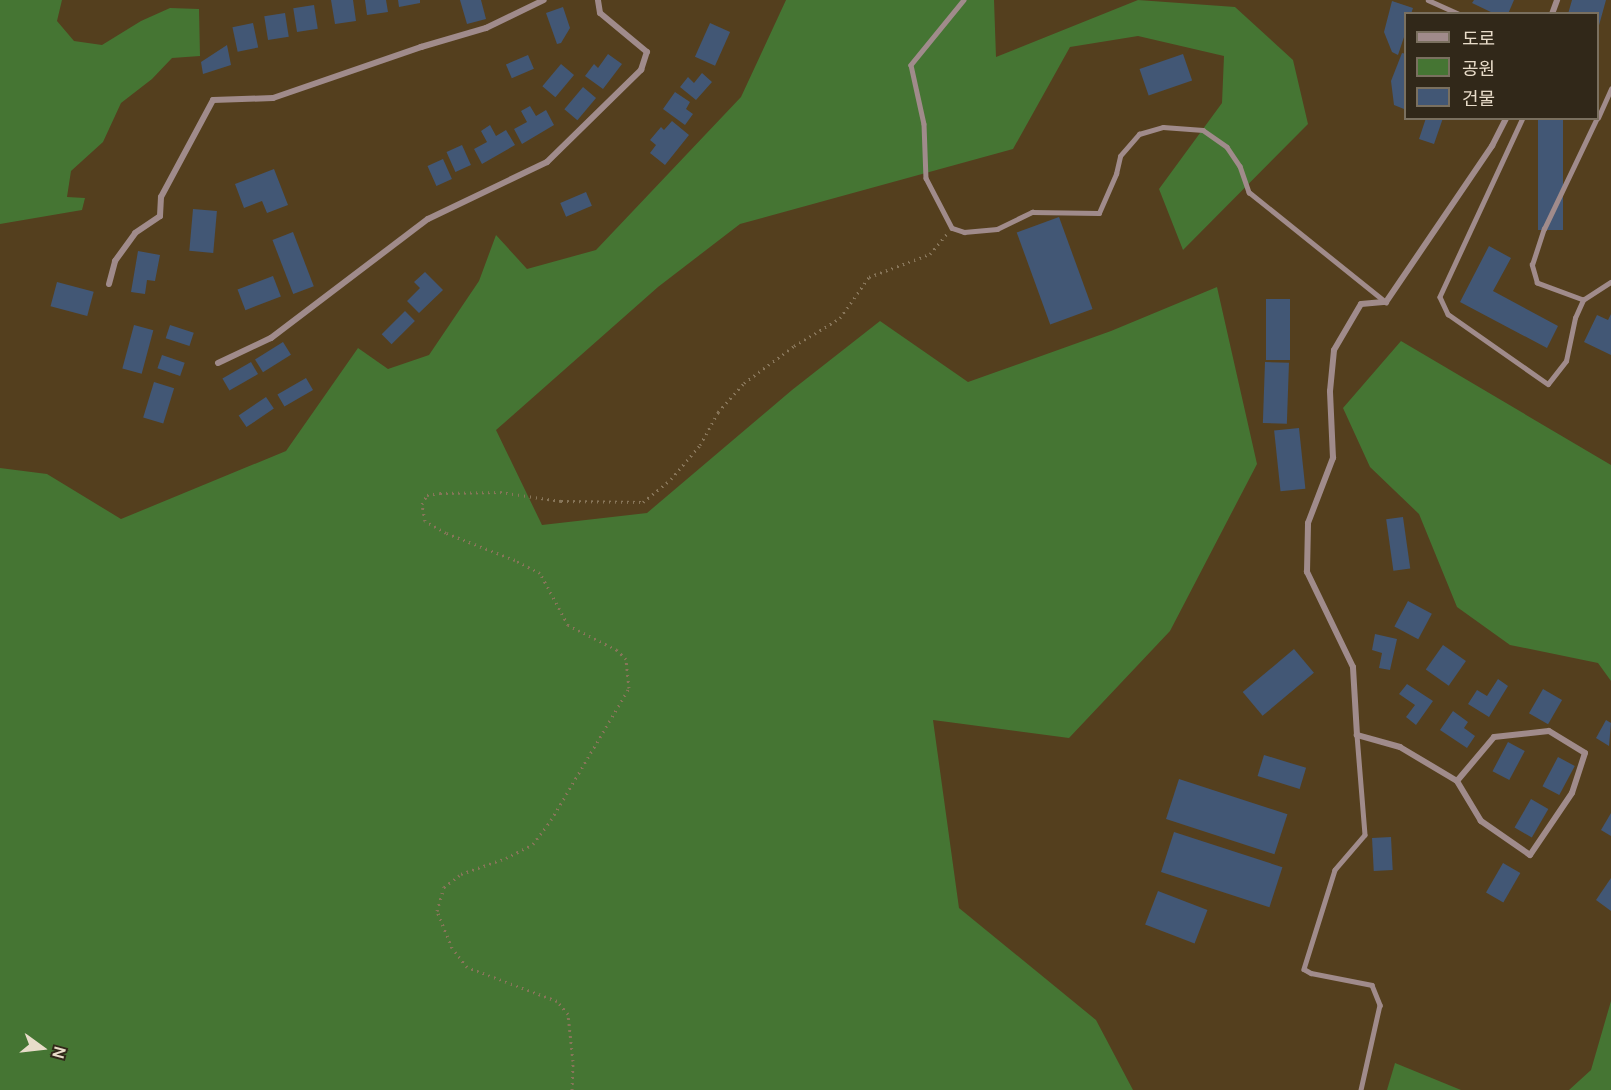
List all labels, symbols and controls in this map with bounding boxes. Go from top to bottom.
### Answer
legend [1404,12,1599,120]
text: 도로 [1462,26,1495,50]
text: 공원 [1462,56,1495,80]
text: 건물 [1462,86,1495,110]
north arrow [12,1018,72,1078]
text: N [47,1044,72,1061]

